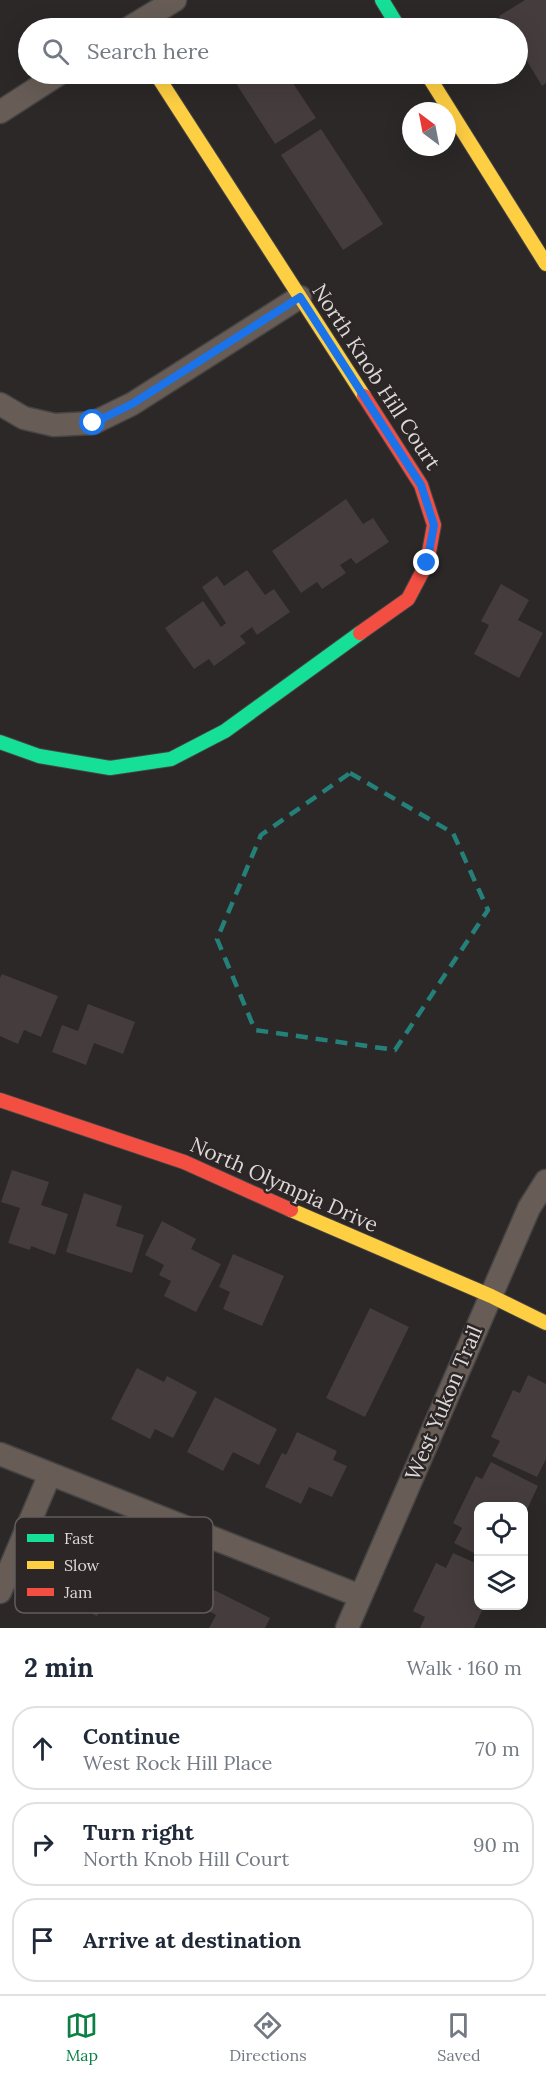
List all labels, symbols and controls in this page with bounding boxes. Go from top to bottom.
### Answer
search box [18,18,528,84]
icon: search [39,35,72,68]
text: Search here [87,37,209,65]
north arrow [402,102,456,156]
street label: North Knob Hill Court [306,279,447,476]
route start [79,409,105,435]
route end [413,549,439,575]
street label: North Olympia Drive [186,1131,382,1238]
street label: West Yukon Trail [399,1321,488,1484]
map controls [474,1502,528,1610]
button: locate [474,1502,528,1556]
legend [15,1517,213,1613]
text: Fast [64,1528,95,1548]
text: Slow [64,1555,100,1575]
button: layers [474,1556,528,1610]
text: Jam [63,1582,92,1602]
text: 2 min [24,1651,94,1684]
text: Walk · 160 m [406,1655,522,1680]
text: Continue [83,1722,180,1750]
icon: ahead [26,1732,59,1765]
text: 70 m [475,1736,520,1761]
text: West Rock Hill Place [83,1750,272,1775]
text: Turn right [83,1818,194,1846]
icon: right [26,1828,59,1861]
text: 90 m [473,1832,520,1857]
text: North Knob Hill Court [83,1846,289,1871]
icon: arrive [26,1924,59,1957]
text: Arrive at destination [83,1926,301,1954]
tab: Map [65,2009,98,2065]
tab: Directions [229,2009,307,2065]
tab: Saved [437,2009,481,2065]

